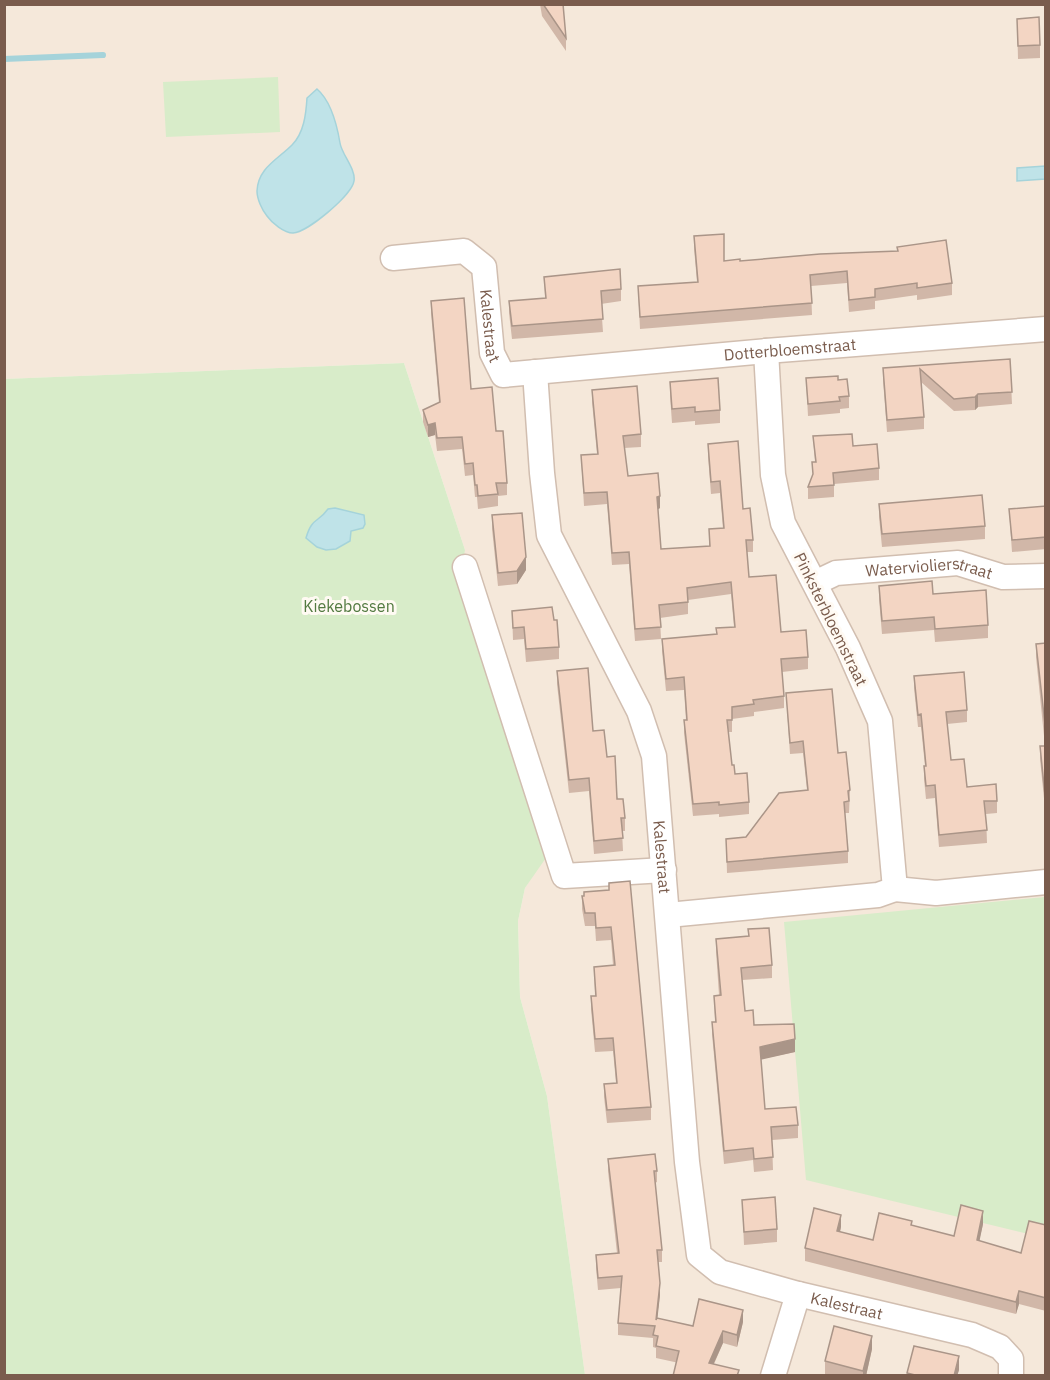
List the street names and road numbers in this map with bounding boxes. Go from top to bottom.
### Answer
street label: Kalestraat [476,288,505,366]
street label: Dotterbloemstraat [723,334,857,365]
street label: Pinksterbloemstraat [790,549,872,689]
street label: Waterviolierstraat [864,553,995,583]
street label: Kalestraat [649,820,675,894]
street label: Kalestraat [809,1287,885,1324]

